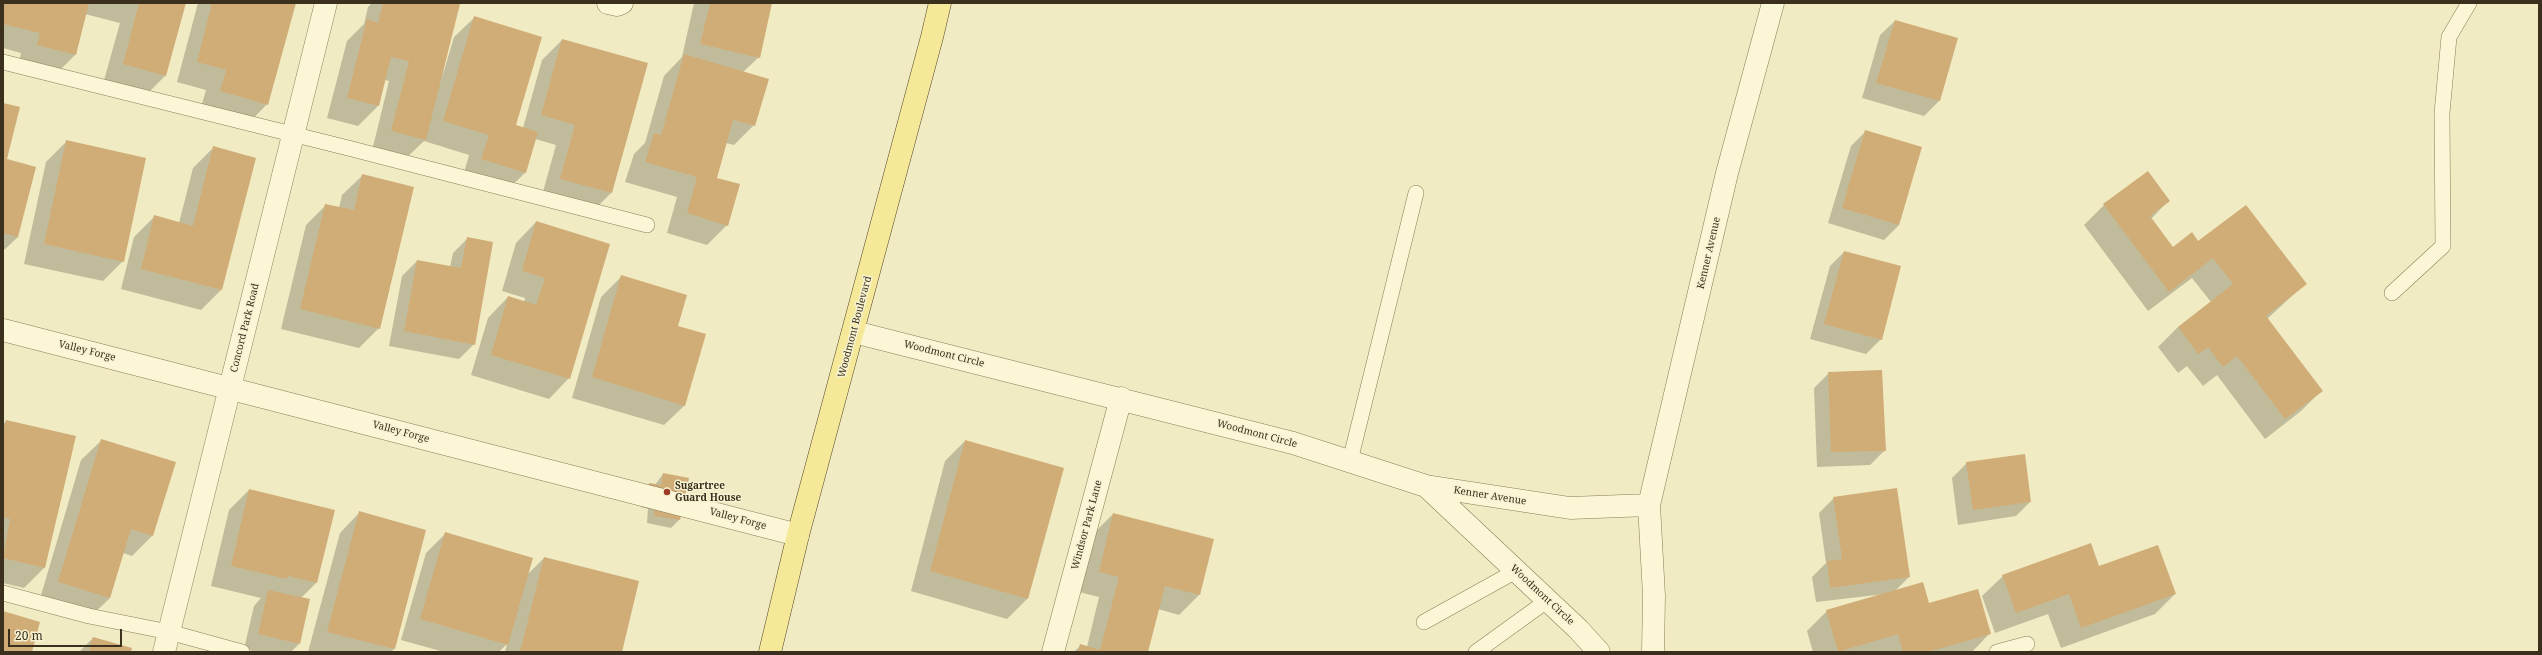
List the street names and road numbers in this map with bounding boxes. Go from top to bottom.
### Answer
street label: Kenner Avenue [1695,216,1723,290]
street label: Woodmont Boulevard [836,275,874,379]
street label: Concord Park Road [228,282,262,374]
street label: Valley Forge [57,338,117,364]
street label: Woodmont Circle [902,338,986,370]
street label: Woodmont Circle [1215,417,1299,451]
street label: Valley Forge [371,419,431,445]
street label: Windsor Park Lane [1069,479,1105,571]
street label: Kenner Avenue [1453,484,1527,508]
street label: Valley Forge [708,506,768,532]
street label: Woodmont Circle [1508,562,1576,628]

